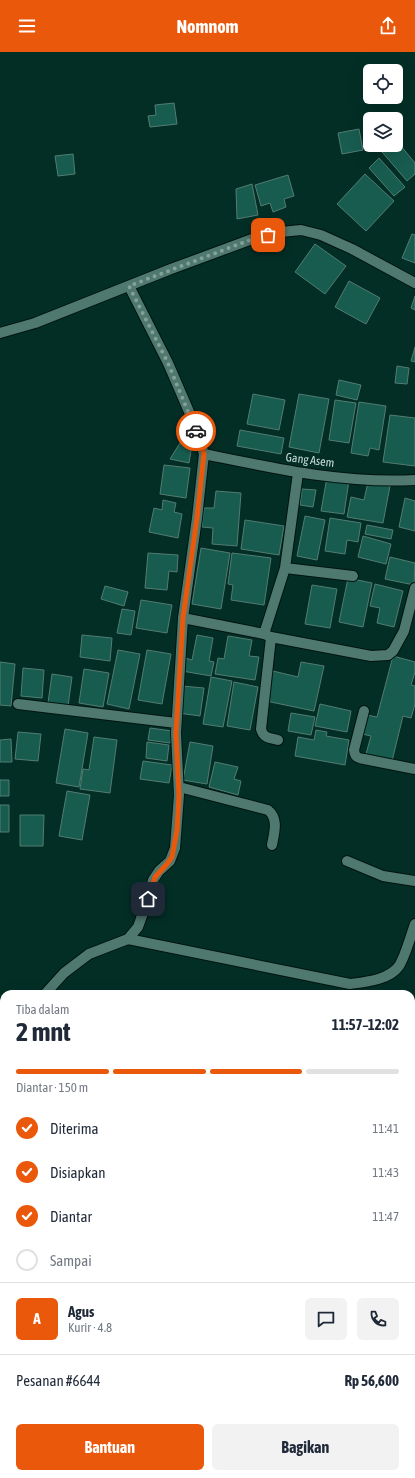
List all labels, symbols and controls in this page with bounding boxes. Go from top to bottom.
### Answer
icon: menu [16,15,38,37]
icon: share [377,15,399,37]
text: Nomnom [176,16,239,37]
map controls [363,64,403,152]
button: locate [363,64,403,104]
button: layers [363,112,403,152]
pin [251,218,285,252]
icon: bag [257,224,279,246]
courier [176,411,216,451]
icon: car [185,420,207,442]
street label: Gang Asem [285,450,335,470]
pin [131,882,165,916]
icon: home [137,888,159,910]
text: Tiba dalam [16,1002,69,1017]
text: 11:57–12:02 [332,1016,399,1033]
text: 2 mnt [16,1017,71,1047]
text: Diantar · 150 m [16,1080,88,1095]
icon: check [16,1117,38,1139]
text: Diterima [50,1120,98,1137]
text: 11:41 [372,1121,399,1136]
icon: check [16,1161,38,1183]
text: Disiapkan [50,1164,106,1181]
text: 11:43 [372,1165,399,1180]
icon: check [16,1205,38,1227]
text: Diantar [50,1208,92,1225]
text: 11:47 [372,1209,399,1224]
text: Sampai [50,1252,92,1269]
button: chat [305,1298,347,1340]
button: phone [357,1298,399,1340]
text: Agus [68,1303,94,1320]
text: A [33,1310,41,1327]
text: Kurir · 4.8 [68,1320,112,1335]
text: Pesanan #6644 [16,1372,101,1389]
text: Rp 56,600 [344,1372,399,1389]
button: Bantuan [16,1424,204,1470]
button: Bagikan [212,1424,399,1470]

